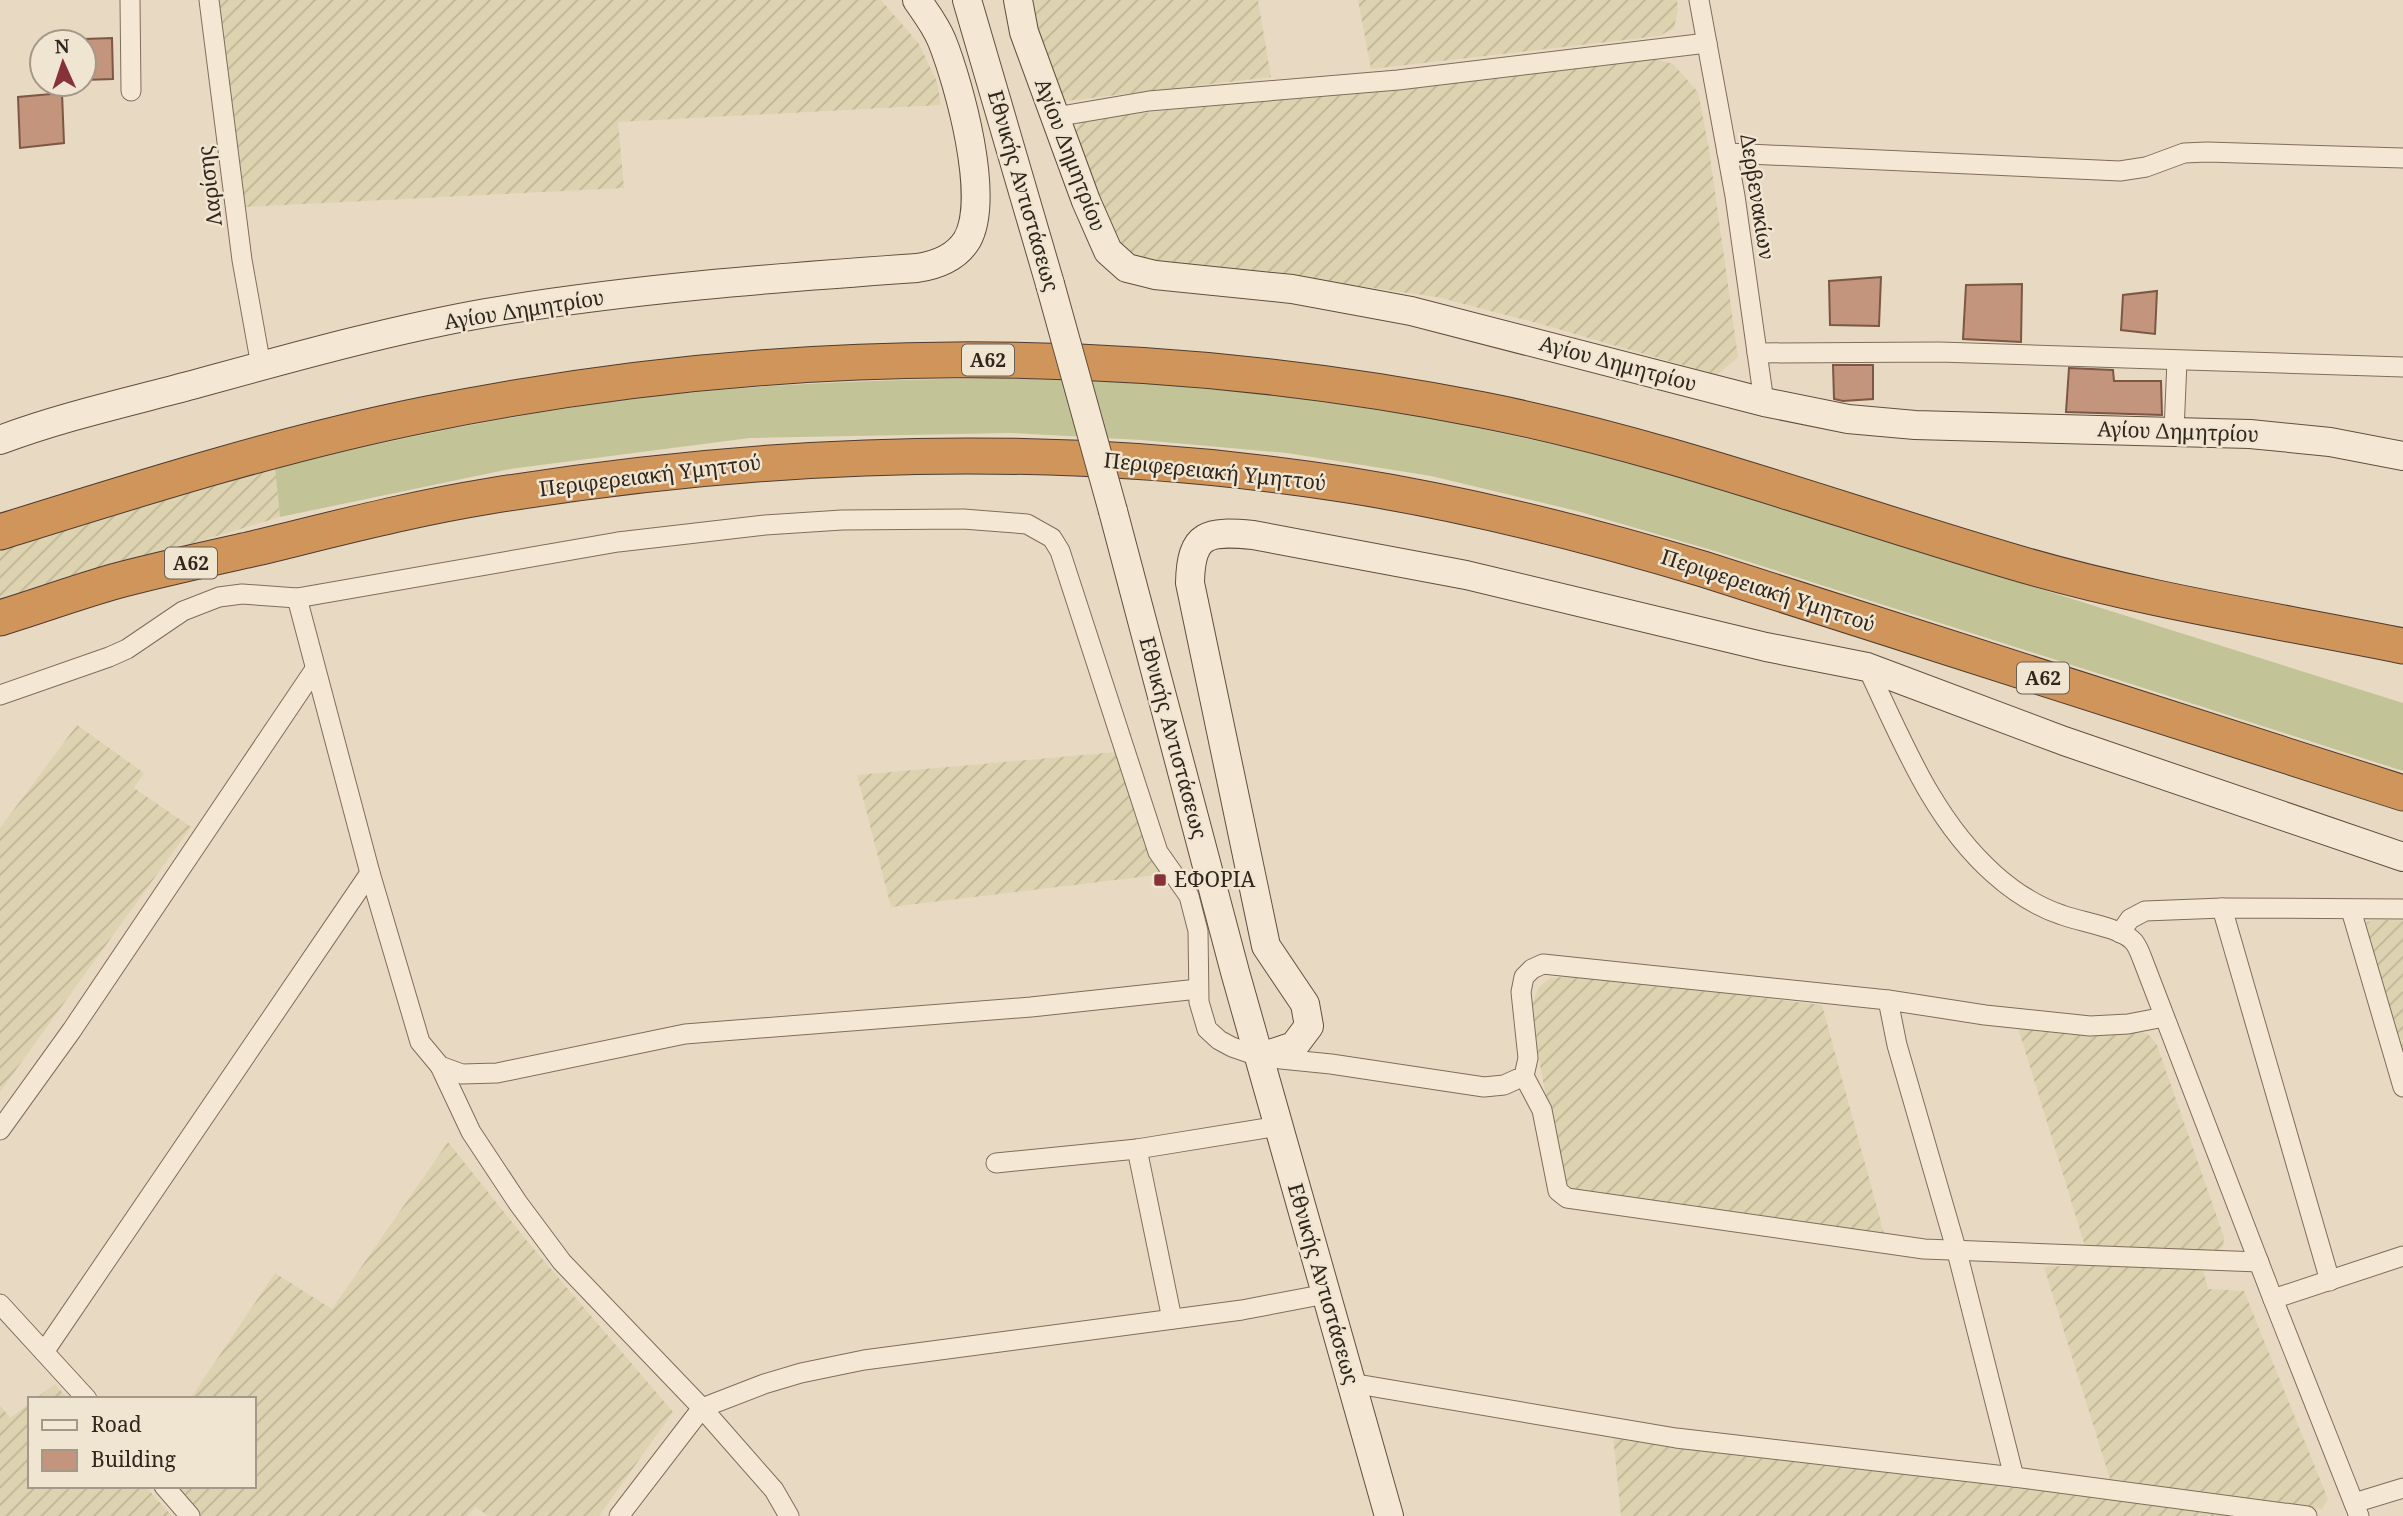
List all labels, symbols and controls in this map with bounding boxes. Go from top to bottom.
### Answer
north arrow [28,28,98,98]
text: N [54,33,70,59]
street label: Αγίου Δημητρίου [1029,74,1113,235]
street label: Εθνικής Αντιστάσεως [982,87,1066,295]
street label: Δερβενακίων [1734,132,1782,262]
street label: Λαρίσης [190,144,228,228]
street label: Αγίου Δημητρίου [442,283,606,335]
street label: Αγίου Δημητρίου [1537,329,1700,397]
road number: Α62 [962,344,1014,376]
street label: Αγίου Δημητρίου [2097,414,2259,448]
street label: Περιφερειακή Υμηττού [1102,445,1328,497]
street label: Περιφερειακή Υμηττού [537,447,763,503]
street label: Περιφερειακή Υμηττού [1658,542,1879,638]
road number: Α62 [165,548,217,578]
street label: Εθνικής Αντιστάσεως [1134,634,1214,842]
road number: Α62 [2017,663,2069,694]
place label: ΕΦΟΡΙΑ [1174,865,1256,893]
marker: ΕΦΟΡΙΑ [1152,872,1168,888]
street label: Εθνικής Αντιστάσεως [1282,1180,1366,1388]
legend [28,1397,256,1488]
text: Road [91,1410,142,1438]
text: Building [91,1445,176,1473]

